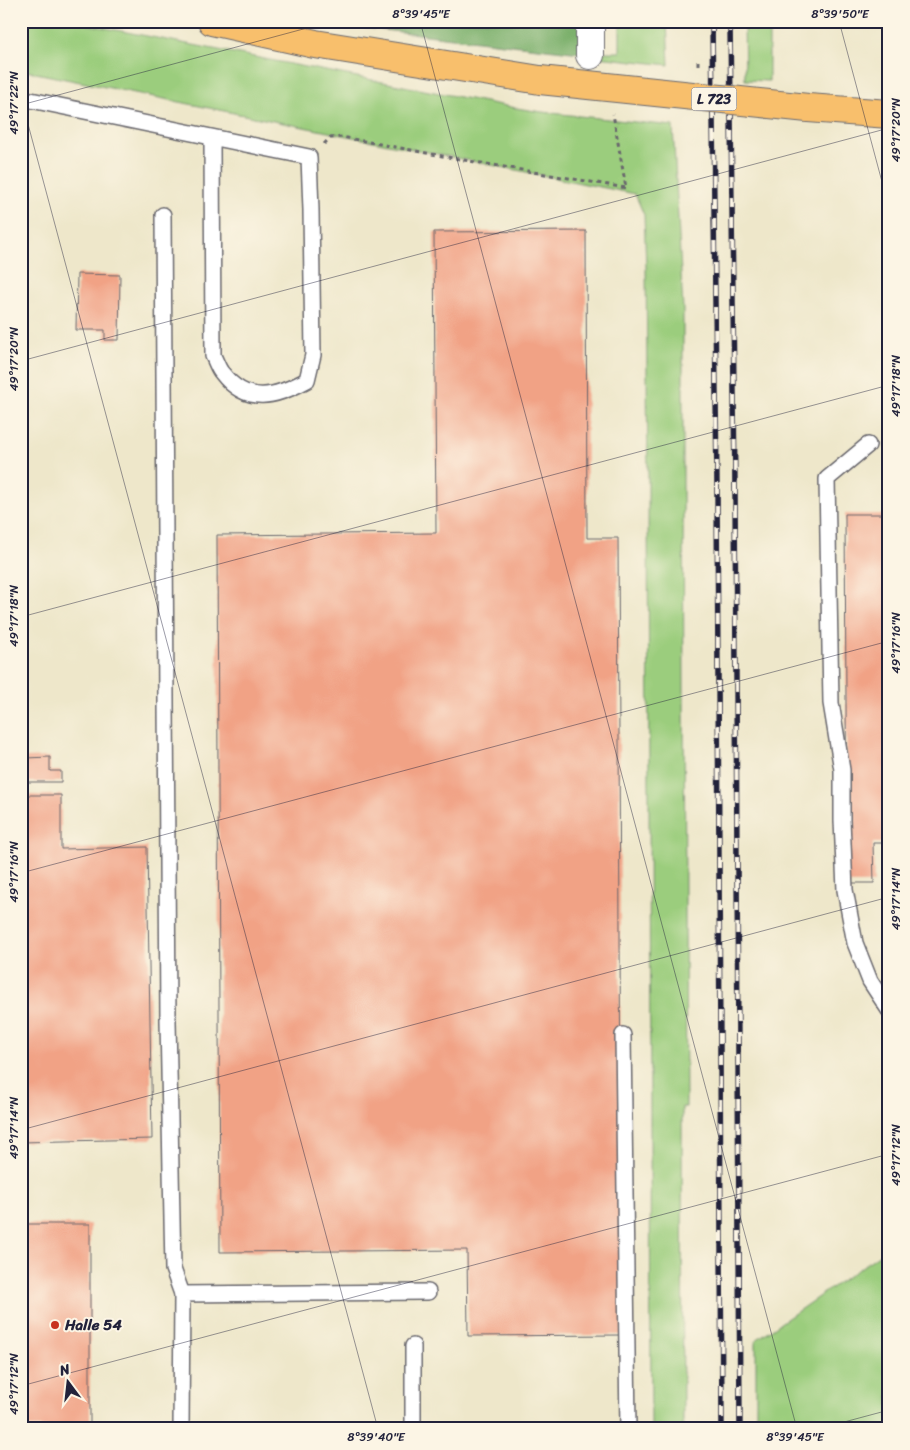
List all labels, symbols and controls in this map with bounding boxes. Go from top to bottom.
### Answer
text: 8°39'45"E [392,3,451,25]
text: 8°39'50"E [811,3,870,25]
text: 49°17'22"N [3,71,25,135]
road number: L 723 [692,88,736,110]
text: 49°17'20"N [885,97,907,162]
text: 49°17'20"N [3,326,25,391]
text: 49°17'18"N [885,354,907,417]
text: 49°17'18"N [3,584,25,647]
text: 49°17'16"N [885,611,907,674]
text: 49°17'16"N [3,840,25,903]
text: 49°17'14"N [885,867,907,930]
text: 49°17'14"N [3,1096,25,1159]
text: 49°17'12"N [885,1123,907,1186]
place label: Halle 54 [64,1312,122,1338]
marker: Halle 54 [49,1319,61,1331]
text: 49°17'12"N [3,1352,25,1415]
text: N [56,1357,73,1384]
north arrow [42,1358,92,1408]
text: 8°39'40"E [347,1426,406,1448]
text: 8°39'45"E [766,1426,825,1448]

